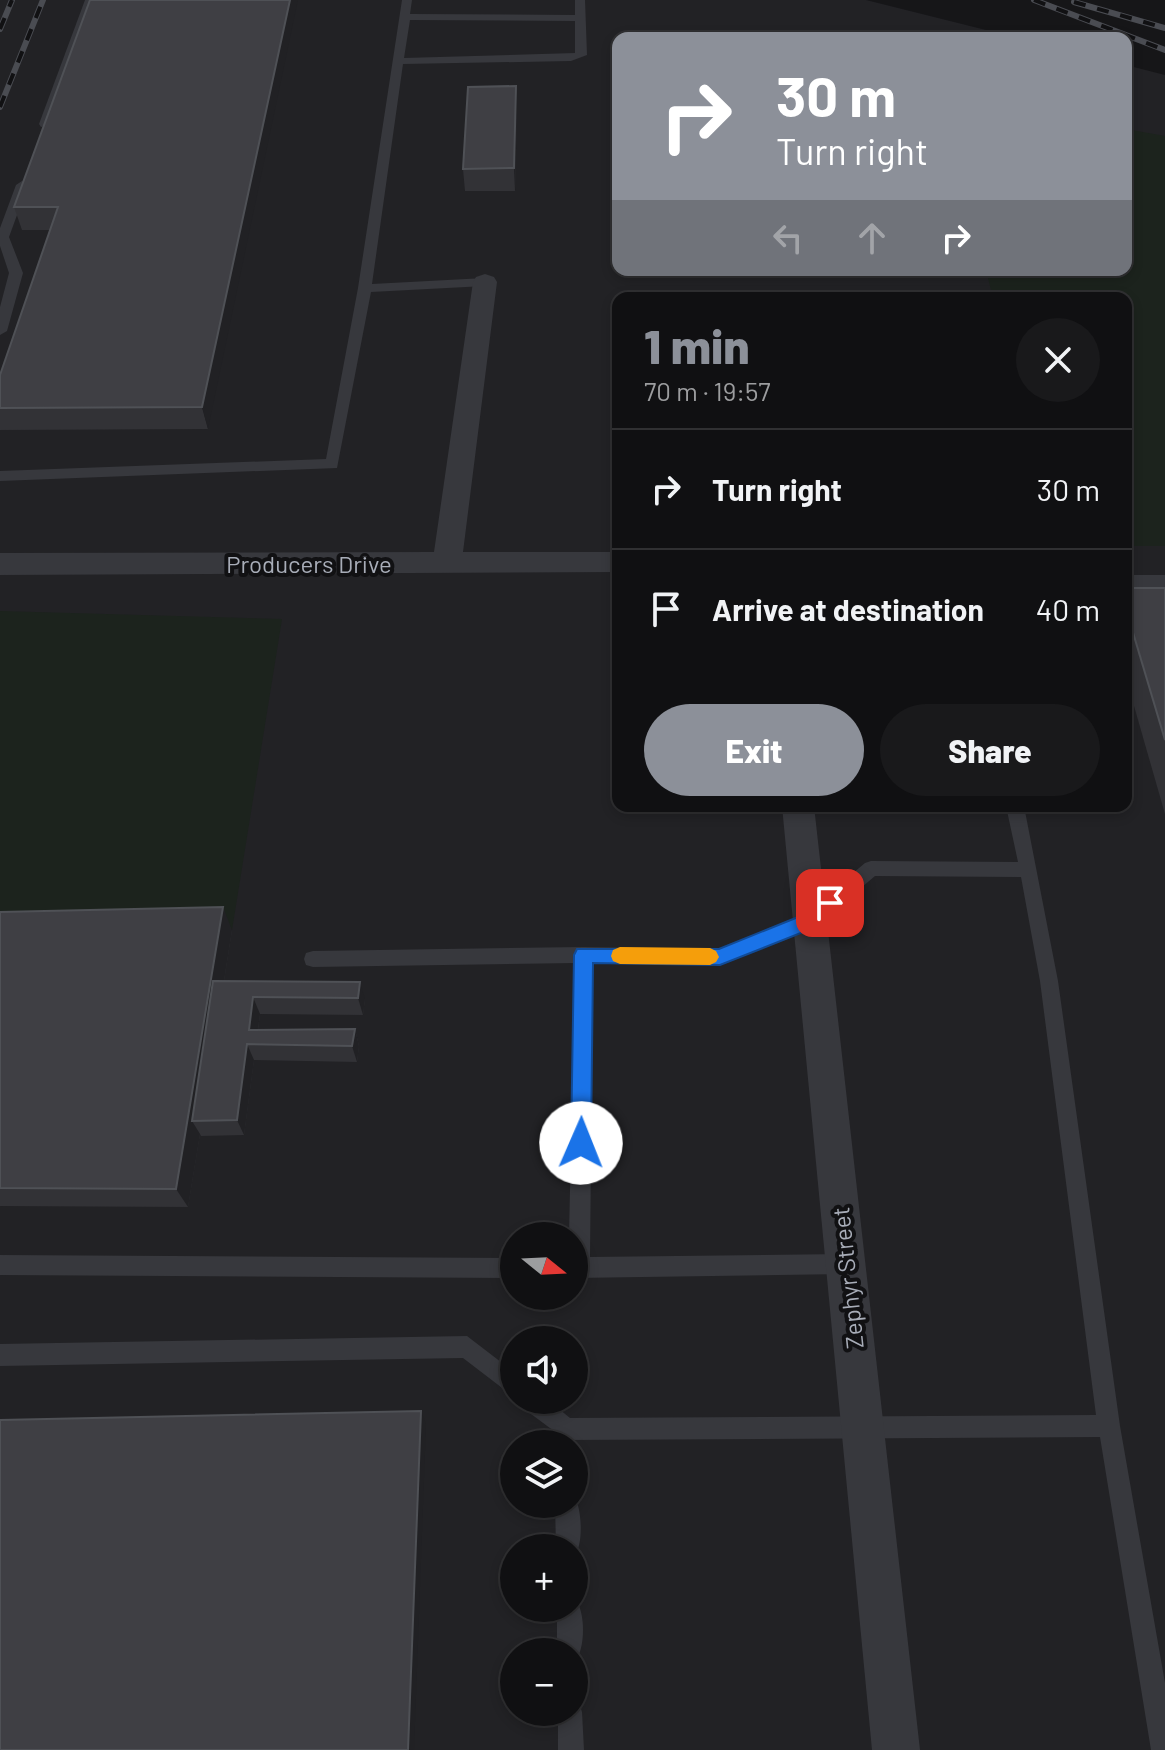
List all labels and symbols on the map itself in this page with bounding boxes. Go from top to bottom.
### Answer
street label: Producers Drive [226,549,392,578]
pin [796,869,864,937]
position arrow [539,1101,623,1185]
street label: Zephyr Street [825,1206,869,1350]
north arrow [500,1222,588,1310]

